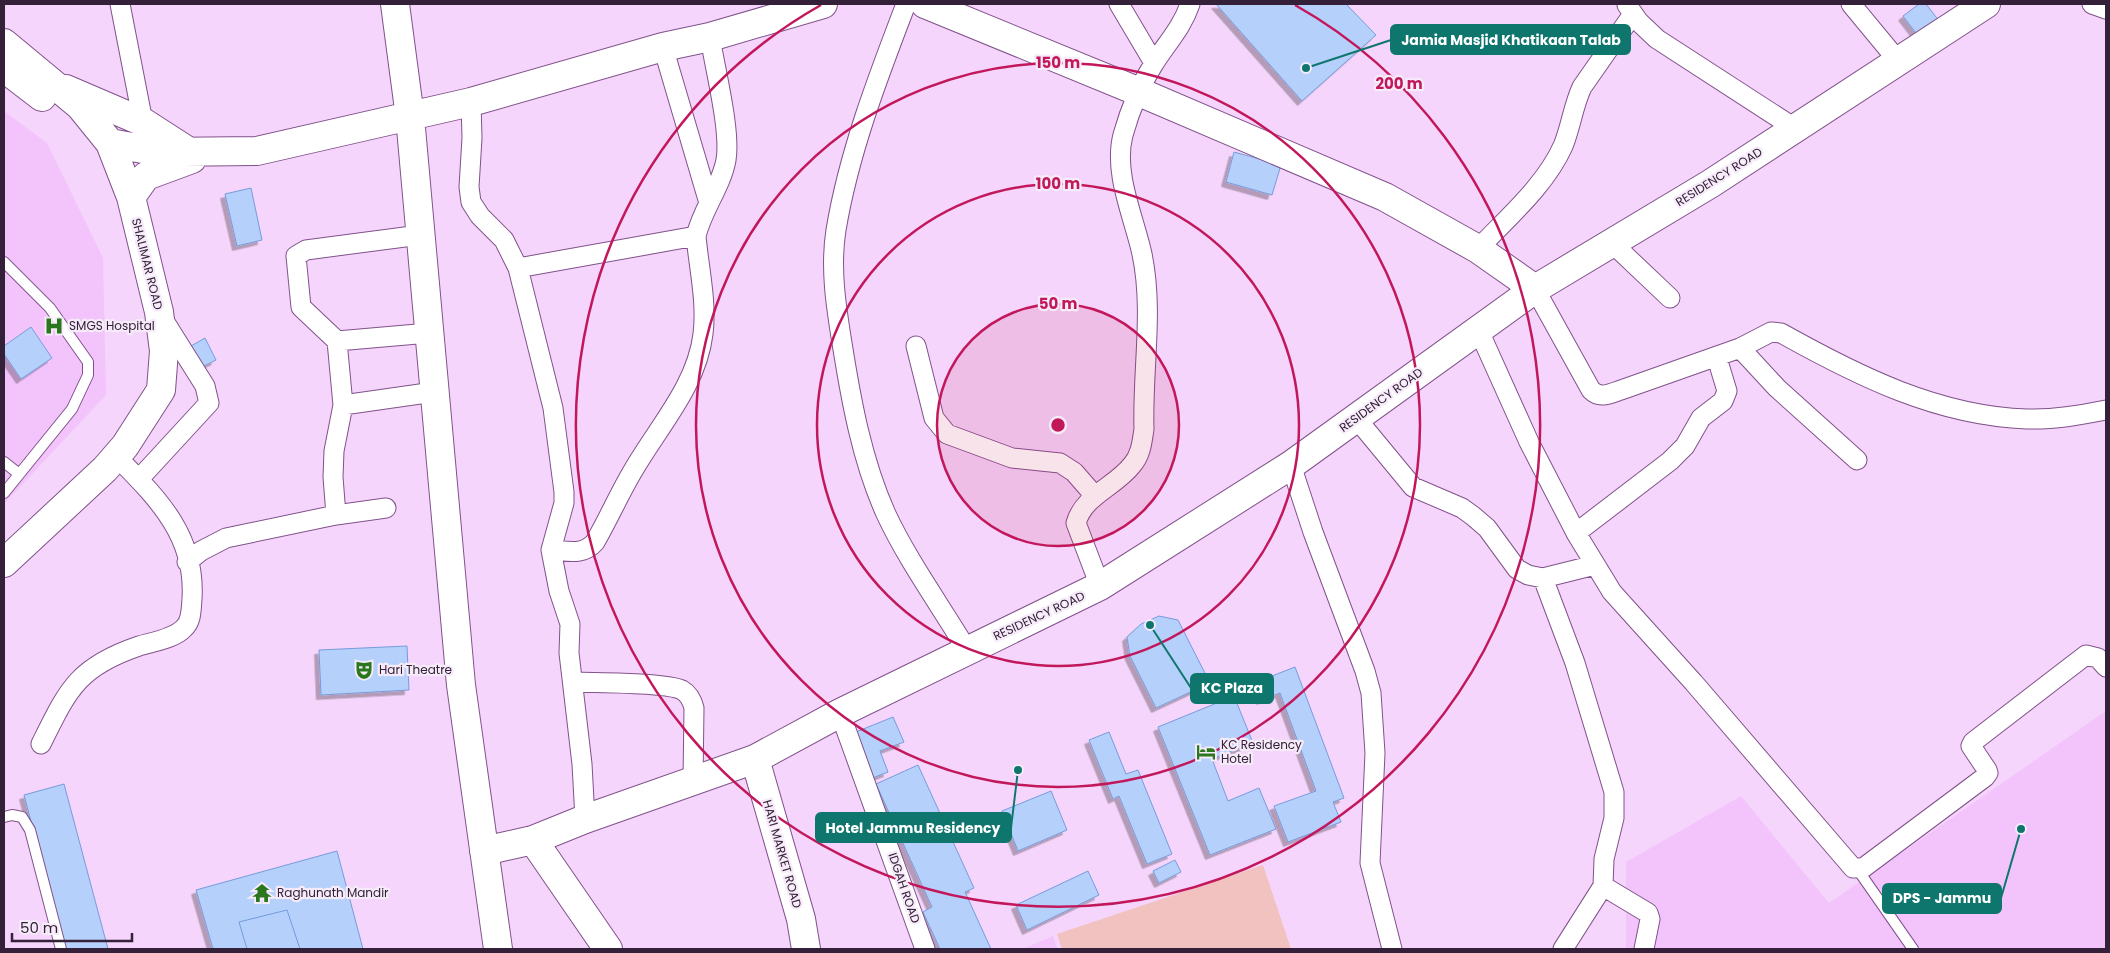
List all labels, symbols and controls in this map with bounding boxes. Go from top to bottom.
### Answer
callout: Jamia Masjid Khatikaan Talab [1391,25,1630,54]
text: Jamia Masjid Khatikaan Talab [1401,30,1621,50]
text: 150 m [1036,52,1080,73]
text: 200 m [1375,73,1423,94]
street label: RESIDENCY ROAD [1672,143,1765,210]
text: 100 m [1036,173,1080,194]
street label: SHALIMAR ROAD [128,216,167,311]
text: 50 m [1039,293,1077,314]
hospital icon: SMGS Hospital [43,315,65,337]
place label: SMGS Hospital [69,317,155,334]
street label: RESIDENCY ROAD [1336,364,1426,436]
centre of rings [1049,416,1067,434]
street label: RESIDENCY ROAD [990,587,1087,644]
theatre icon: Hari Theatre [353,659,375,681]
place label: Hari Theatre [379,661,452,678]
callout: KC Plaza [1191,674,1273,703]
text: KC Plaza [1201,678,1263,698]
place label: KC Residency Hotel [1221,736,1302,767]
hotel icon: KC Residency Hotel [1195,741,1217,763]
street label: HARI MARKET ROAD [759,798,806,910]
callout: Hotel Jammu Residency [816,813,1011,842]
text: Hotel Jammu Residency [826,818,1001,838]
street label: IDGAH ROAD [884,850,925,925]
temple icon: Raghunath Mandir [251,882,273,904]
place label: Raghunath Mandir [277,884,389,901]
callout: DPS - Jammu [1883,884,2001,913]
text: DPS - Jammu [1893,888,1991,908]
scale bar [12,910,132,942]
text: 50 m [20,917,58,938]

